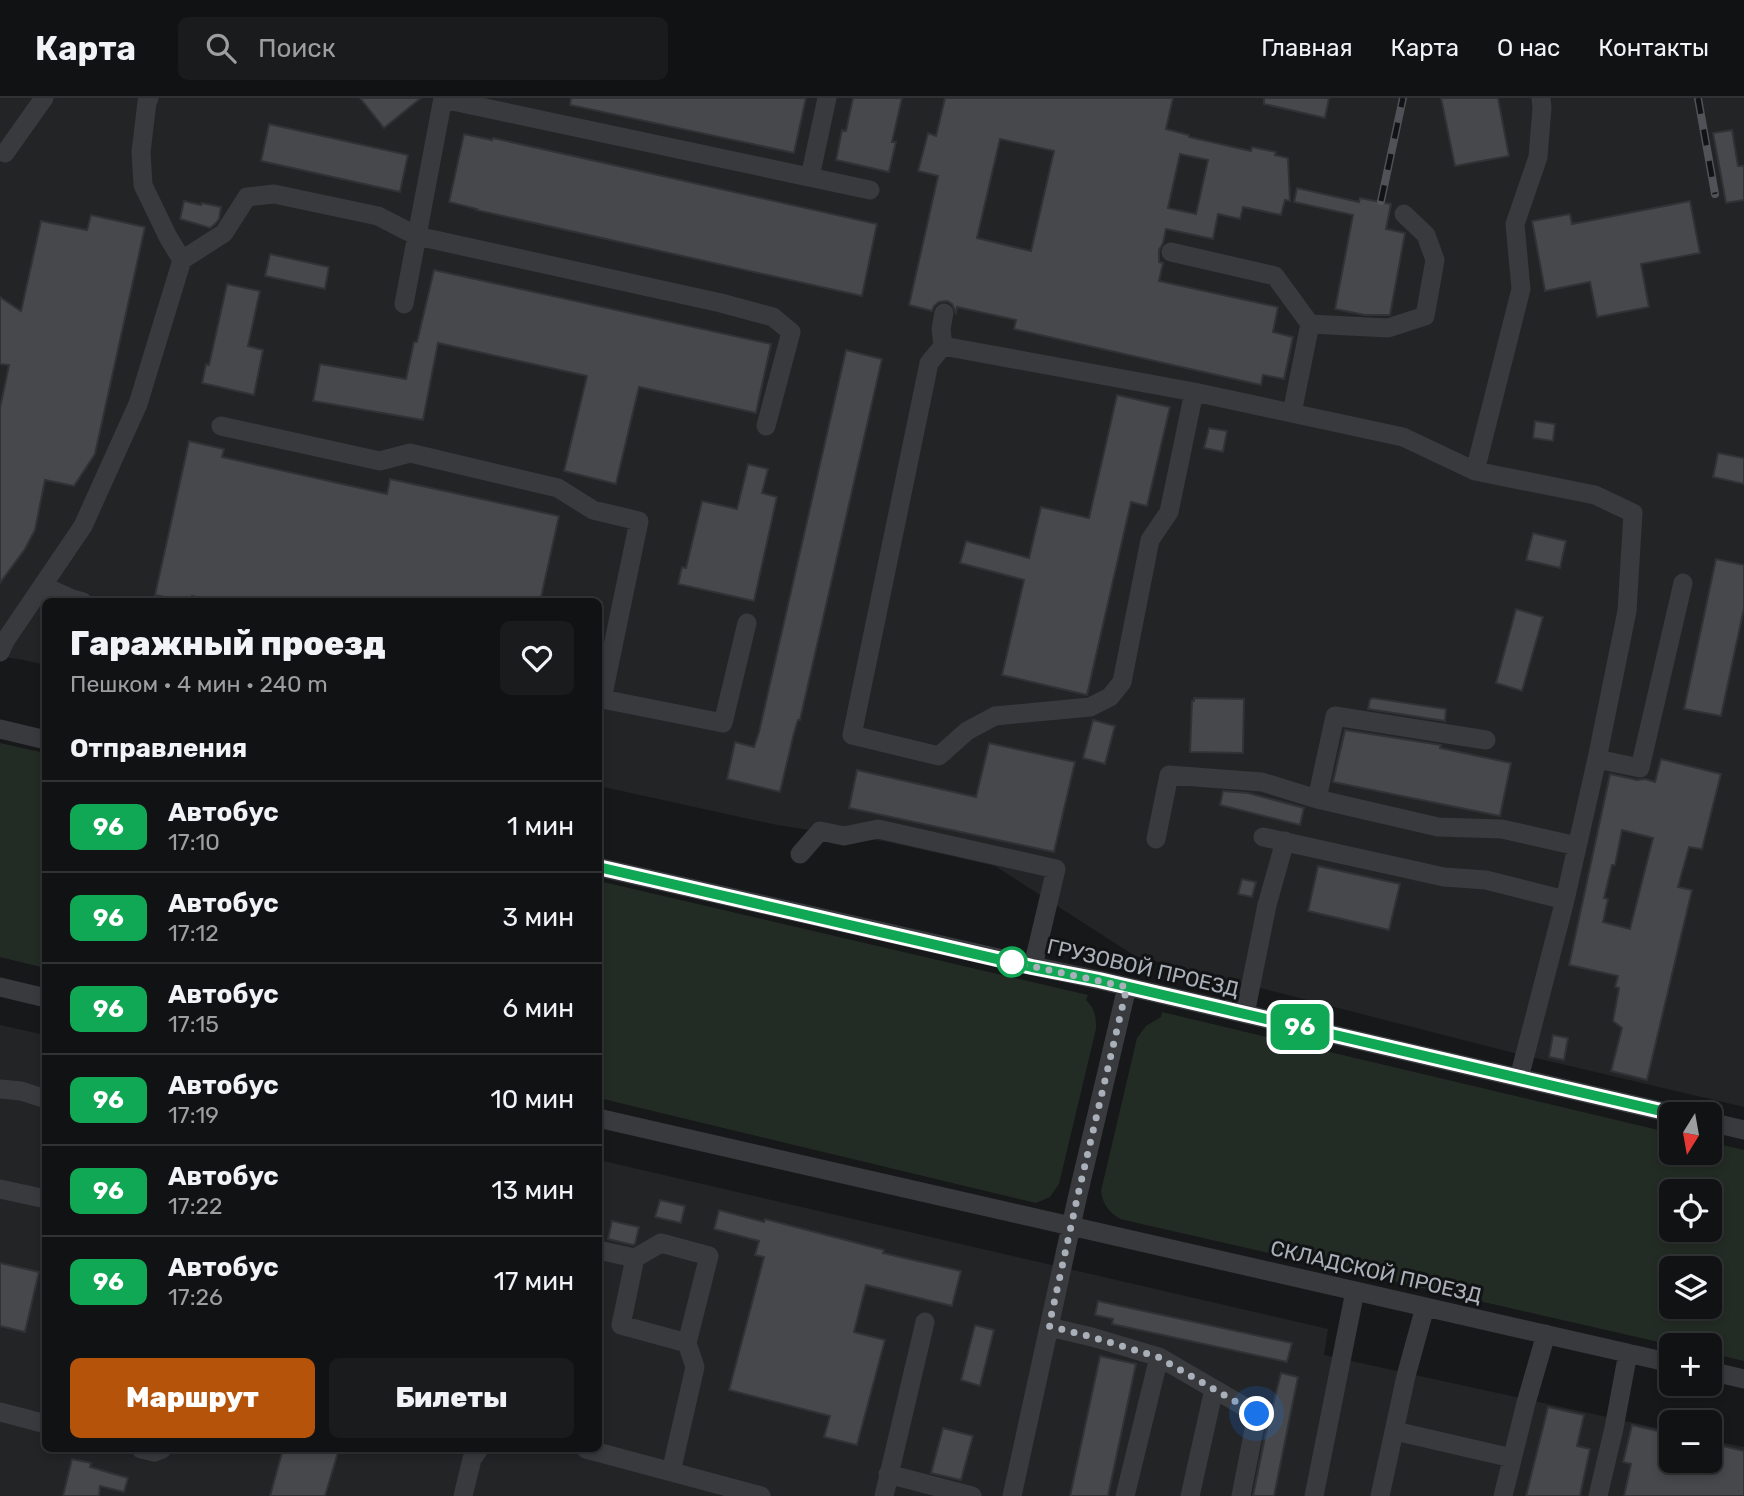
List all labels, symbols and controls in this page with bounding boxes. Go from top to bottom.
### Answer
search box [178,17,668,80]
text: Карта [35,29,136,68]
icon: search [202,29,240,67]
text: Поиск [258,33,336,64]
text: Главная [1261,34,1353,62]
text: Карта [1391,34,1459,62]
text: О нас [1497,34,1560,62]
text: Контакты [1598,34,1709,62]
button: heart [500,621,574,695]
text: Гаражный проезд [70,624,386,663]
text: Пешком · 4 мин · 240 m [70,670,328,698]
text: Отправления [70,733,247,764]
text: Автобус [168,797,279,828]
text: 1 мин [507,811,574,842]
text: 96 [93,813,124,841]
text: 17:10 [168,828,220,856]
text: Автобус [168,888,279,919]
text: 3 мин [503,902,574,933]
text: 96 [93,904,124,932]
text: 17:12 [168,919,219,947]
street label: ГРУЗОВОЙ ПРОЕЗД [1045,933,1242,1002]
unlabelled marker [997,947,1027,977]
text: Автобус [168,979,279,1010]
text: 6 мин [503,993,574,1024]
text: 96 [93,995,124,1023]
line badge: 96 [1268,1004,1332,1050]
text: 17:15 [168,1010,219,1038]
text: 96 [1285,1013,1315,1041]
text: Автобус [168,1070,279,1101]
text: 10 мин [491,1084,574,1115]
text: 96 [93,1086,124,1114]
text: 17:19 [168,1101,219,1129]
north arrow [1659,1102,1722,1166]
map controls [1659,1102,1722,1473]
text: Автобус [168,1161,279,1192]
text: 13 мин [491,1175,574,1206]
text: 96 [93,1177,124,1205]
button: locate [1659,1179,1722,1242]
text: 17:22 [168,1192,223,1220]
street label: СКЛАДСКОЙ ПРОЕЗД [1268,1235,1484,1308]
text: Автобус [168,1252,279,1283]
button: layers [1659,1256,1722,1319]
text: 17 мин [494,1266,574,1297]
text: 96 [93,1268,124,1296]
text: 17:26 [168,1283,223,1311]
button: + [1659,1333,1722,1396]
button: Маршрут [70,1358,315,1438]
button: Билеты [329,1358,574,1438]
your location [1239,1396,1274,1431]
button: − [1659,1410,1722,1473]

